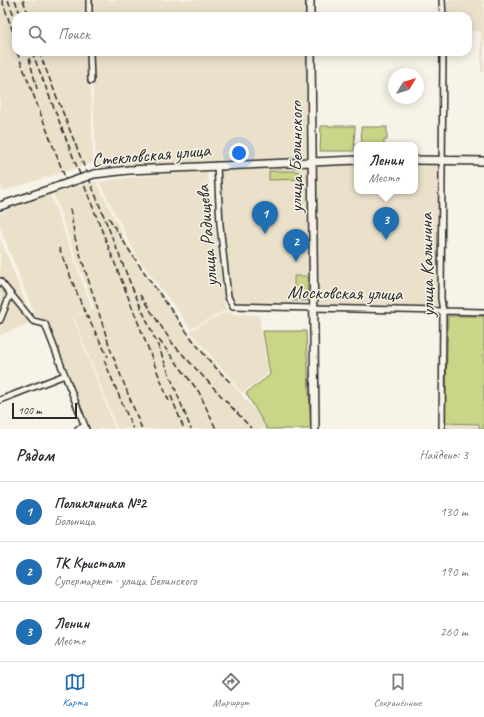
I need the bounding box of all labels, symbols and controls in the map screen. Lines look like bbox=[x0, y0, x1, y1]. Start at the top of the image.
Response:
search box bbox=[12, 12, 472, 56]
icon: search bbox=[26, 23, 48, 45]
text: Поиск bbox=[58, 25, 90, 44]
north arrow bbox=[388, 68, 424, 104]
street label: улица Белинского bbox=[284, 100, 308, 214]
street label: Стекловская улица bbox=[91, 138, 213, 172]
popup bbox=[354, 142, 418, 194]
your location bbox=[229, 143, 249, 163]
text: Ленин bbox=[368, 151, 404, 170]
text: Место bbox=[368, 170, 399, 186]
street label: улица Радищева bbox=[190, 183, 223, 289]
pin: 1 bbox=[252, 201, 278, 234]
pin: 3 bbox=[373, 207, 399, 240]
street label: улица Калинина bbox=[414, 211, 440, 318]
pin: 2 bbox=[283, 229, 309, 262]
street label: Московская улица bbox=[287, 280, 404, 306]
scale bar bbox=[12, 401, 77, 420]
text: 100 m bbox=[18, 403, 42, 417]
text: Рядом bbox=[16, 445, 54, 466]
text: Найдено: 3 bbox=[420, 447, 468, 463]
text: Поликлиника №2 bbox=[54, 494, 146, 513]
text: 1 bbox=[26, 504, 32, 520]
text: 130 m bbox=[440, 504, 468, 520]
text: Больница bbox=[54, 513, 95, 529]
text: ТК Кристалл bbox=[54, 554, 125, 573]
text: 2 bbox=[26, 564, 32, 580]
text: 190 m bbox=[440, 564, 468, 580]
text: Супермаркет · улица Белинского bbox=[54, 573, 197, 589]
text: Ленин bbox=[54, 614, 89, 633]
text: 3 bbox=[26, 624, 32, 640]
text: 260 m bbox=[440, 624, 468, 640]
text: Место bbox=[54, 633, 85, 649]
tab: Карта bbox=[62, 671, 88, 709]
tab: Маршрут bbox=[213, 671, 249, 709]
tab: Сохранённые bbox=[374, 671, 422, 709]

